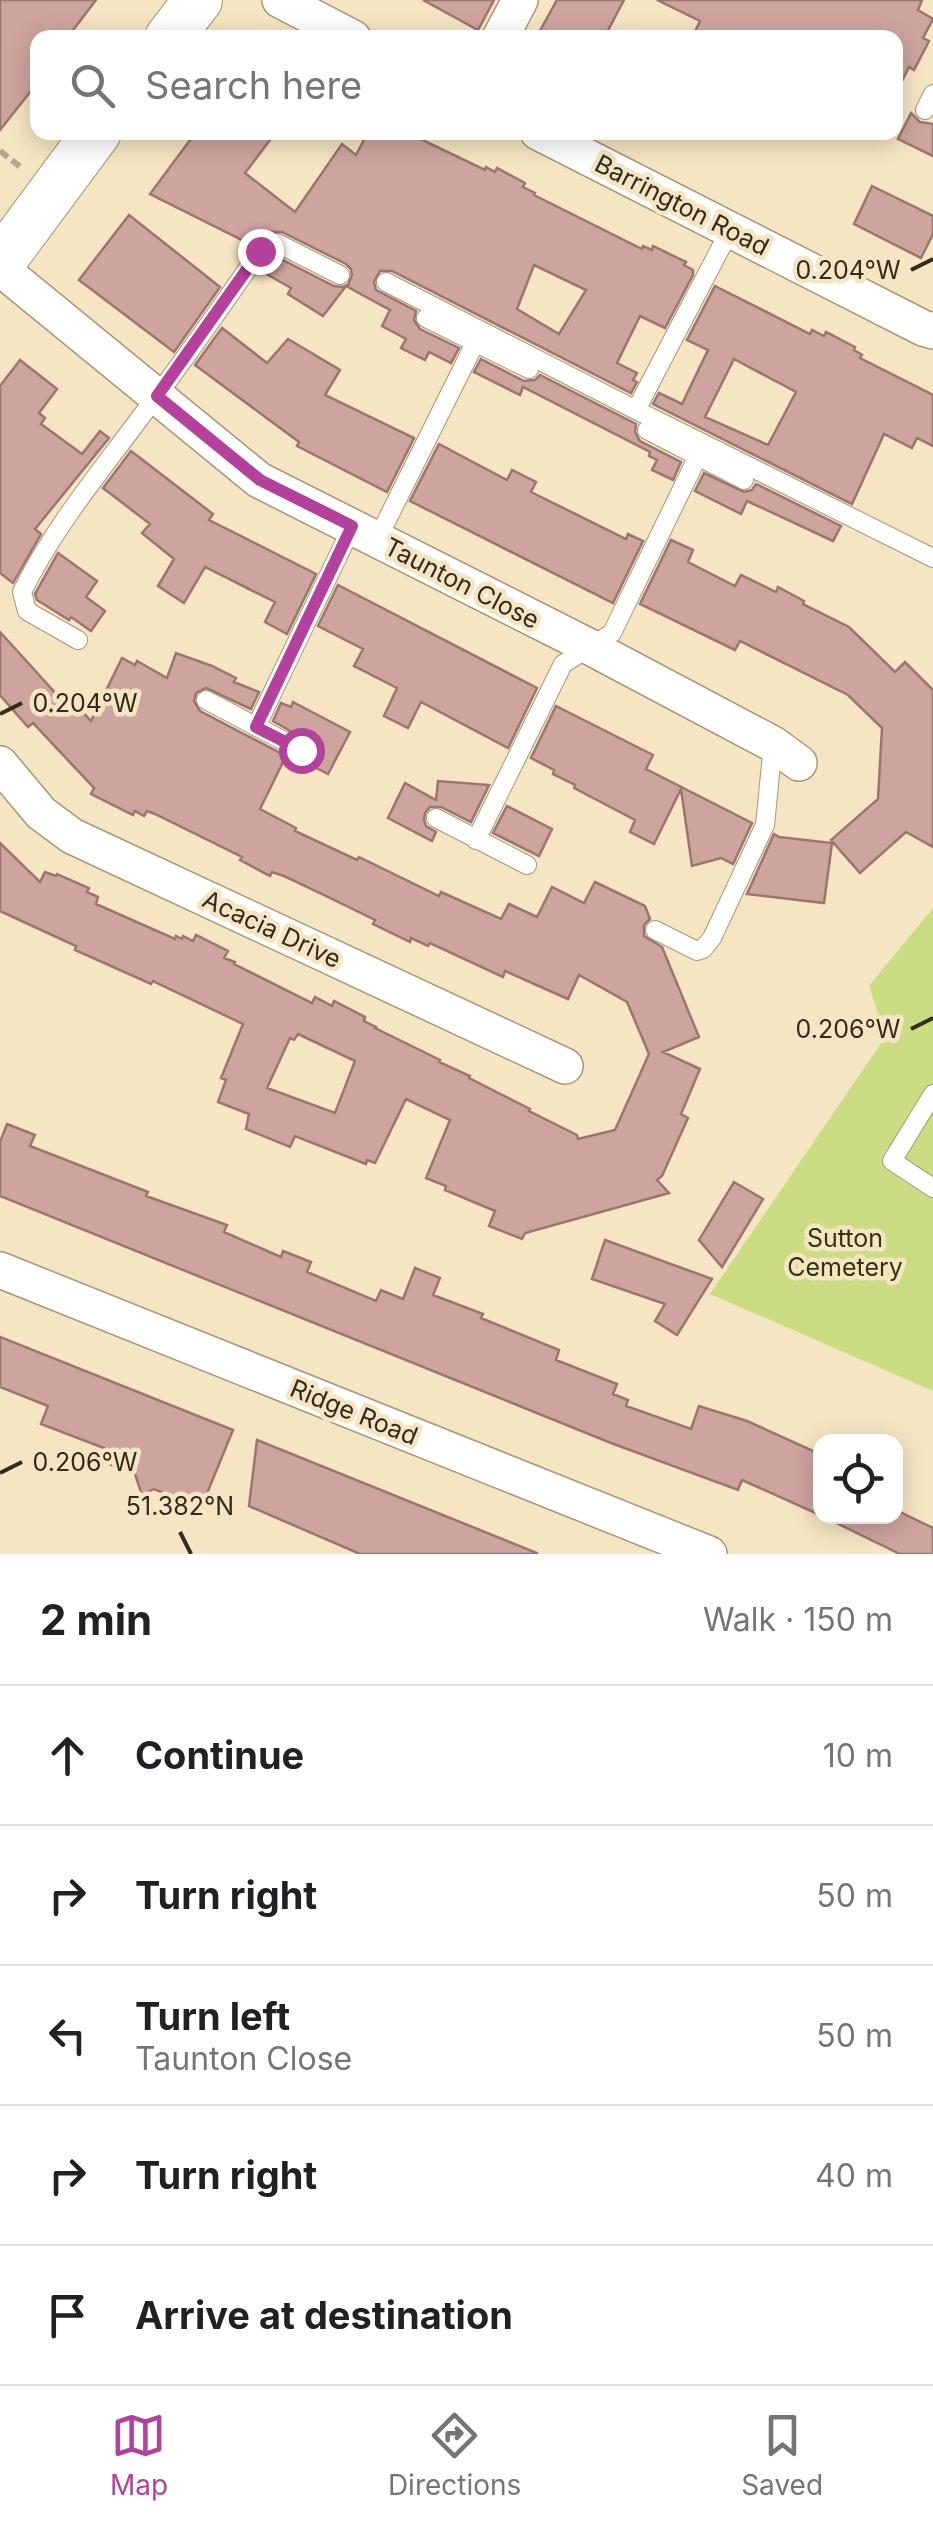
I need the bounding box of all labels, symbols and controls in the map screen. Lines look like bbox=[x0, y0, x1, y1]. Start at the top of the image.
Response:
search box bbox=[30, 30, 903, 140]
icon: search bbox=[65, 58, 120, 113]
text: Search here bbox=[145, 62, 362, 108]
street label: Barrington Road bbox=[590, 148, 774, 262]
route end bbox=[238, 229, 284, 275]
text: 0.204°W bbox=[795, 255, 901, 285]
street label: Taunton Close bbox=[380, 531, 544, 635]
text: 0.204°W bbox=[32, 688, 138, 718]
route start bbox=[279, 728, 325, 774]
street label: Acacia Drive bbox=[198, 884, 346, 974]
text: 0.206°W bbox=[796, 1014, 900, 1044]
park label: Sutton Cemetery bbox=[787, 1223, 903, 1282]
street label: Ridge Road bbox=[286, 1373, 422, 1451]
map controls bbox=[813, 1434, 903, 1524]
button: locate bbox=[813, 1434, 903, 1524]
text: 0.206°W bbox=[33, 1447, 137, 1477]
text: 51.382°N bbox=[126, 1491, 234, 1521]
text: 2 min bbox=[40, 1594, 152, 1645]
text: Walk · 150 m bbox=[703, 1600, 893, 1639]
icon: ahead bbox=[40, 1728, 95, 1783]
text: Continue bbox=[135, 1732, 304, 1778]
text: 10 m bbox=[823, 1736, 893, 1775]
icon: right bbox=[40, 1868, 95, 1923]
text: Turn right bbox=[135, 1872, 317, 1918]
text: 50 m bbox=[816, 1876, 893, 1915]
text: Turn left bbox=[135, 1993, 290, 2039]
icon: left bbox=[40, 2008, 95, 2063]
text: 50 m bbox=[816, 2016, 893, 2055]
text: Taunton Close bbox=[135, 2039, 352, 2078]
icon: right bbox=[40, 2148, 95, 2203]
text: Turn right bbox=[135, 2152, 317, 2198]
text: 40 m bbox=[815, 2156, 893, 2195]
icon: arrive bbox=[40, 2288, 95, 2343]
text: Arrive at destination bbox=[135, 2292, 513, 2338]
tab: Map bbox=[110, 2408, 168, 2502]
tab: Directions bbox=[388, 2408, 521, 2502]
tab: Saved bbox=[741, 2408, 823, 2502]

